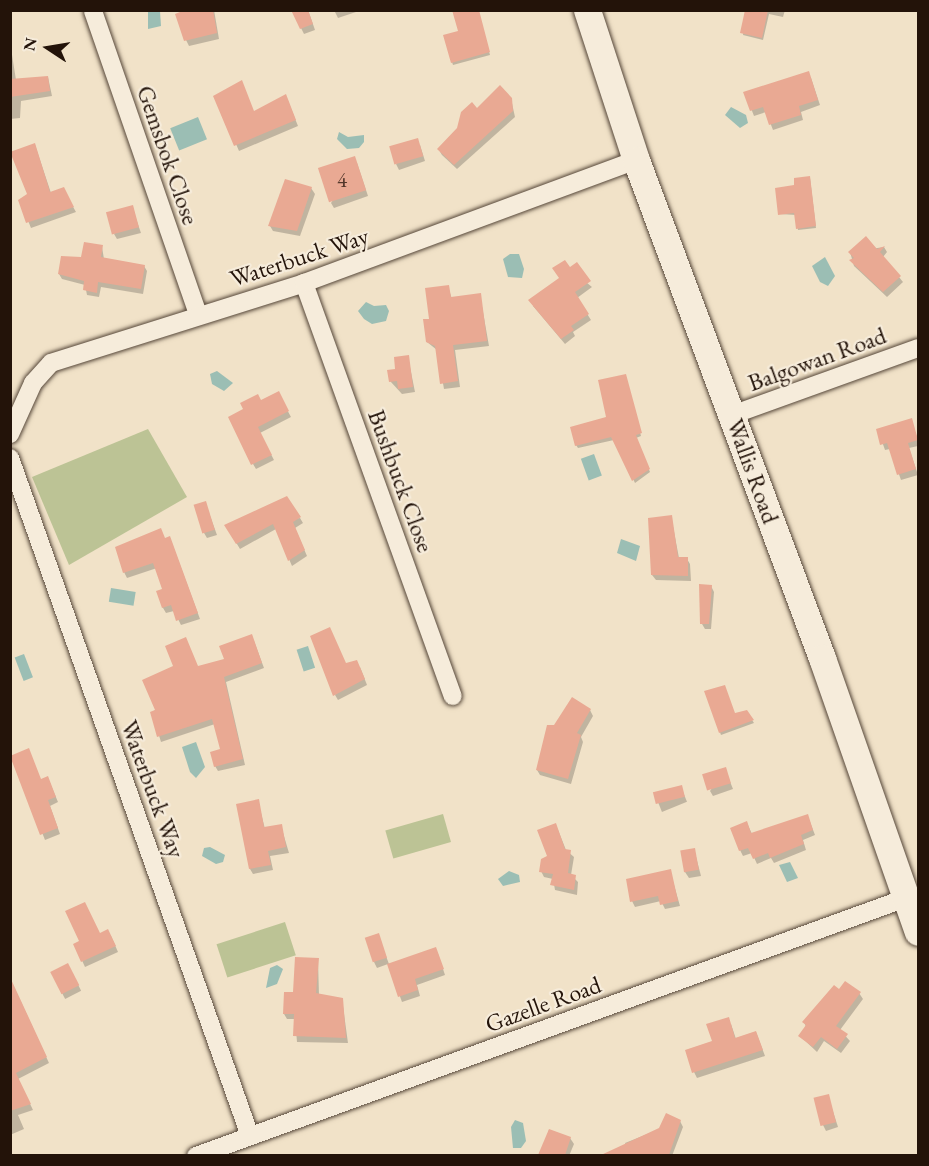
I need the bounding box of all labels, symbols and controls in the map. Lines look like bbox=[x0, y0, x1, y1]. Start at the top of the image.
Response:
north arrow bbox=[18, 18, 78, 78]
text: N bbox=[18, 36, 42, 53]
street label: Gemsbok Close bbox=[131, 82, 205, 228]
house number: 4 bbox=[337, 167, 347, 193]
street label: Waterbuck Way bbox=[226, 221, 372, 293]
street label: Balgowan Road bbox=[744, 321, 890, 397]
street label: Bushbuck Close bbox=[362, 406, 440, 556]
street label: Wallis Road bbox=[721, 415, 785, 527]
street label: Waterbuck Way bbox=[115, 716, 191, 862]
street label: Gazelle Road bbox=[481, 970, 605, 1038]

